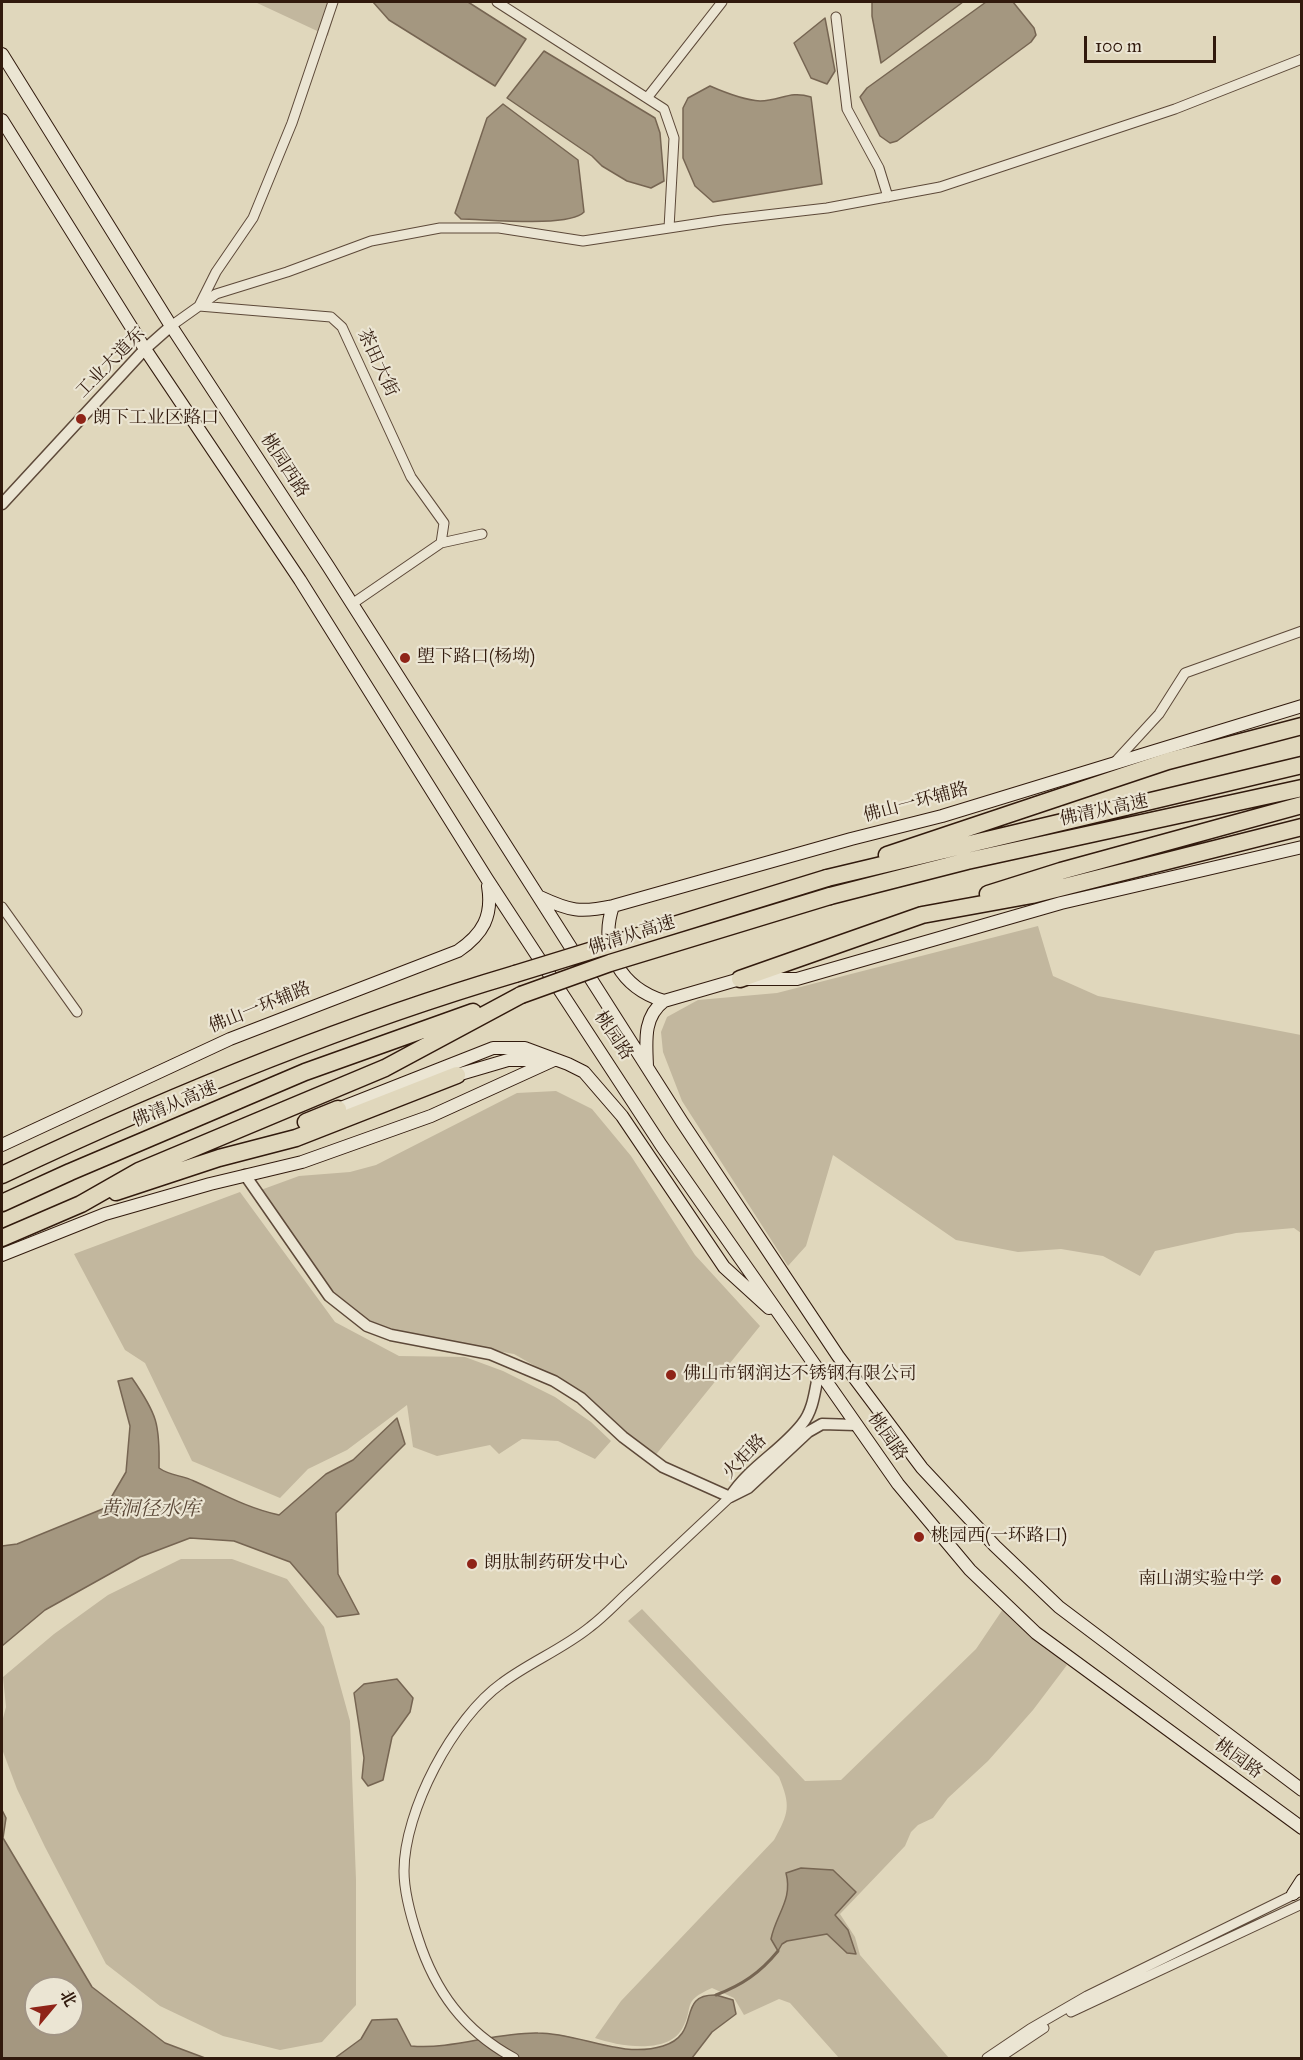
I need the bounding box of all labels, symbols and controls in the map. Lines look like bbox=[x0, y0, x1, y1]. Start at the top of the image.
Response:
scale bar bbox=[1087, 24, 1219, 62]
text: 100 m bbox=[1095, 35, 1142, 57]
street label: 工业大道东 bbox=[72, 323, 150, 403]
street label: 茶田大街 bbox=[352, 326, 402, 400]
place label: 朗下工业区路口 bbox=[93, 408, 219, 430]
marker: 朗下工业区路口 bbox=[74, 412, 88, 426]
street label: 桃园西路 bbox=[255, 430, 313, 502]
place label: 塱下路口(杨坳) bbox=[417, 647, 535, 669]
marker: 塱下路口(杨坳) bbox=[398, 651, 412, 665]
street label: 佛山一环辅路 bbox=[861, 779, 971, 827]
street label: 佛清从高速 bbox=[1058, 791, 1150, 831]
street label: 佛清从高速 bbox=[586, 912, 678, 960]
street label: 佛山一环辅路 bbox=[206, 978, 314, 1038]
street label: 桃园路 bbox=[589, 1008, 637, 1064]
street label: 佛清从高速 bbox=[129, 1077, 221, 1133]
place label: 佛山市钢润达不锈钢有限公司 bbox=[683, 1364, 917, 1386]
marker: 佛山市钢润达不锈钢有限公司 bbox=[664, 1368, 678, 1382]
street label: 桃园路 bbox=[863, 1409, 911, 1465]
street label: 火炬路 bbox=[718, 1430, 772, 1484]
water label: 黄洞径水库 bbox=[100, 1498, 200, 1522]
place label: 桃园西(一环路口) bbox=[931, 1526, 1067, 1548]
marker: 桃园西(一环路口) bbox=[912, 1530, 926, 1544]
place label: 朗肽制药研发中心 bbox=[484, 1553, 628, 1575]
marker: 朗肽制药研发中心 bbox=[465, 1557, 479, 1571]
place label: 南山湖实验中学 bbox=[1138, 1569, 1264, 1591]
marker: 南山湖实验中学 bbox=[1269, 1573, 1283, 1587]
street label: 桃园路 bbox=[1210, 1734, 1266, 1784]
north arrow bbox=[24, 1976, 84, 2036]
text: 北 bbox=[56, 1986, 81, 2010]

